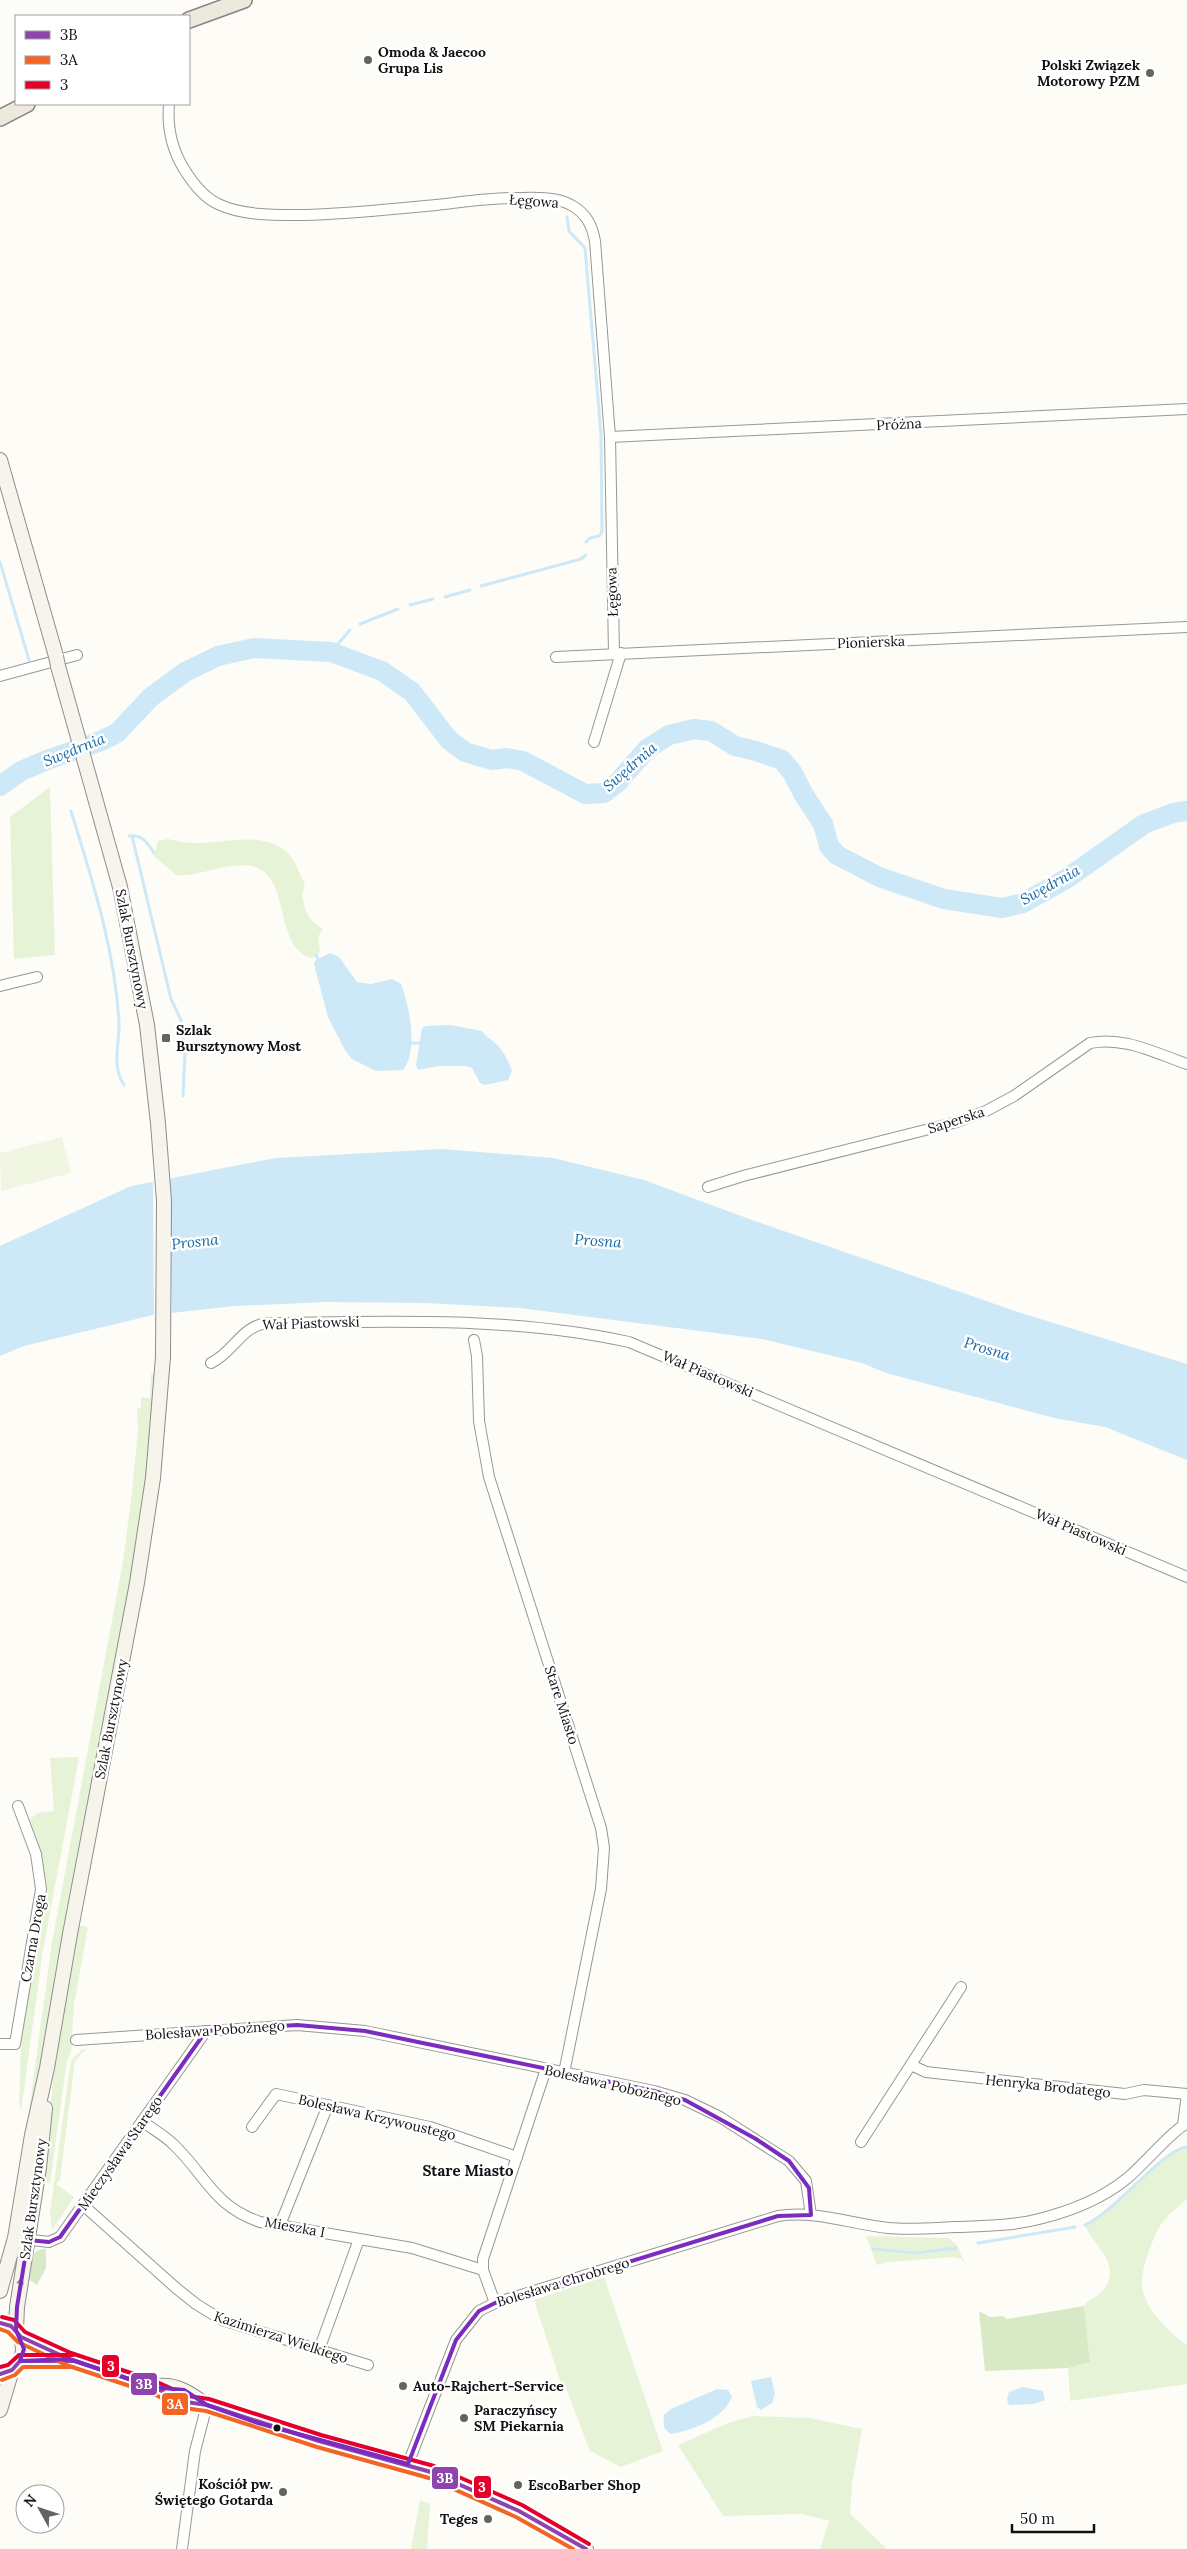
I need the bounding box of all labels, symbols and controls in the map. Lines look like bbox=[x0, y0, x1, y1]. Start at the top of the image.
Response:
legend bbox=[15, 15, 190, 105]
text: 3B bbox=[60, 25, 78, 44]
place label: Omoda & Jaecoo Grupa Lis bbox=[378, 43, 486, 77]
text: 3A bbox=[60, 50, 78, 69]
marker: Omoda & Jaecoo Grupa Lis bbox=[362, 54, 374, 66]
place label: Polski Związek Motorowy PZM bbox=[1037, 56, 1141, 90]
marker: Polski Związek Motorowy PZM bbox=[1144, 67, 1156, 79]
text: 3 bbox=[60, 75, 68, 94]
street label: Łęgowa bbox=[509, 190, 559, 212]
street label: Próżna bbox=[876, 414, 922, 434]
street label: Łęgowa bbox=[602, 567, 622, 617]
street label: Pionierska bbox=[837, 632, 905, 652]
water label: Swędrnia bbox=[40, 728, 108, 771]
water label: Swędrnia bbox=[599, 738, 661, 795]
water label: Swędrnia bbox=[1017, 860, 1084, 909]
street label: Szlak Bursztynowy bbox=[112, 887, 153, 1011]
place label: Szlak Bursztynowy Most bbox=[176, 1021, 301, 1055]
marker: Szlak Bursztynowy Most bbox=[160, 1032, 172, 1044]
street label: Saperska bbox=[925, 1102, 987, 1138]
water label: Prosna bbox=[574, 1229, 623, 1252]
water label: Prosna bbox=[170, 1230, 220, 1253]
street label: Wał Piastowski bbox=[262, 1312, 360, 1334]
water label: Prosna bbox=[962, 1333, 1013, 1365]
street label: Wał Piastowski bbox=[660, 1347, 756, 1401]
street label: Wał Piastowski bbox=[1033, 1505, 1129, 1559]
street label: Szlak Bursztynowy bbox=[91, 1657, 132, 1781]
street label: Stare Miasto bbox=[541, 1663, 583, 1747]
street label: Czarna Droga bbox=[16, 1893, 50, 1983]
street label: Bolesława Pobożnego bbox=[145, 2016, 285, 2044]
street label: Bolesława Pobożnego bbox=[543, 2060, 683, 2110]
street label: Henryka Brodatego bbox=[984, 2070, 1112, 2102]
street label: Bolesława Krzywoustego bbox=[296, 2090, 458, 2144]
street label: Mieczysława Starego bbox=[74, 2092, 166, 2214]
street label: Szlak Bursztynowy bbox=[16, 2137, 50, 2261]
district label: Stare Miasto bbox=[422, 2161, 514, 2180]
street label: Mieszka I bbox=[263, 2213, 327, 2241]
street label: Bolesława Chrobrego bbox=[494, 2253, 632, 2311]
one-way arrow bbox=[16, 2276, 24, 2292]
street label: Kazimierza Wielkiego bbox=[212, 2307, 350, 2367]
line badge: 3 bbox=[101, 2354, 120, 2378]
text: 3 bbox=[107, 2357, 115, 2375]
line badge: 3B bbox=[130, 2372, 158, 2396]
text: 3B bbox=[135, 2375, 153, 2393]
place label: Auto-Rajchert-Service bbox=[413, 2377, 564, 2395]
marker: Auto-Rajchert-Service bbox=[397, 2380, 409, 2392]
line badge: 3A bbox=[161, 2392, 189, 2416]
text: 3A bbox=[166, 2395, 184, 2413]
place label: Paraczyńscy SM Piekarnia bbox=[474, 2401, 565, 2435]
marker: Paraczyńscy SM Piekarnia bbox=[458, 2412, 470, 2424]
unlabelled marker bbox=[272, 2423, 282, 2433]
line badge: 3B bbox=[431, 2466, 459, 2490]
text: 3B bbox=[436, 2469, 454, 2487]
place label: Kościół pw. Świętego Gotarda bbox=[155, 2475, 274, 2509]
line badge: 3 bbox=[473, 2475, 492, 2499]
place label: EscoBarber Shop bbox=[528, 2476, 641, 2494]
text: 3 bbox=[478, 2478, 486, 2496]
marker: EscoBarber Shop bbox=[512, 2479, 524, 2491]
north arrow bbox=[15, 2484, 65, 2534]
marker: Kościół pw. Świętego Gotarda bbox=[277, 2486, 289, 2498]
text: N bbox=[20, 2491, 41, 2511]
scale bar bbox=[1012, 2502, 1094, 2534]
text: 50 m bbox=[1020, 2509, 1055, 2528]
place label: Teges bbox=[440, 2510, 478, 2528]
marker: Teges bbox=[482, 2513, 494, 2525]

